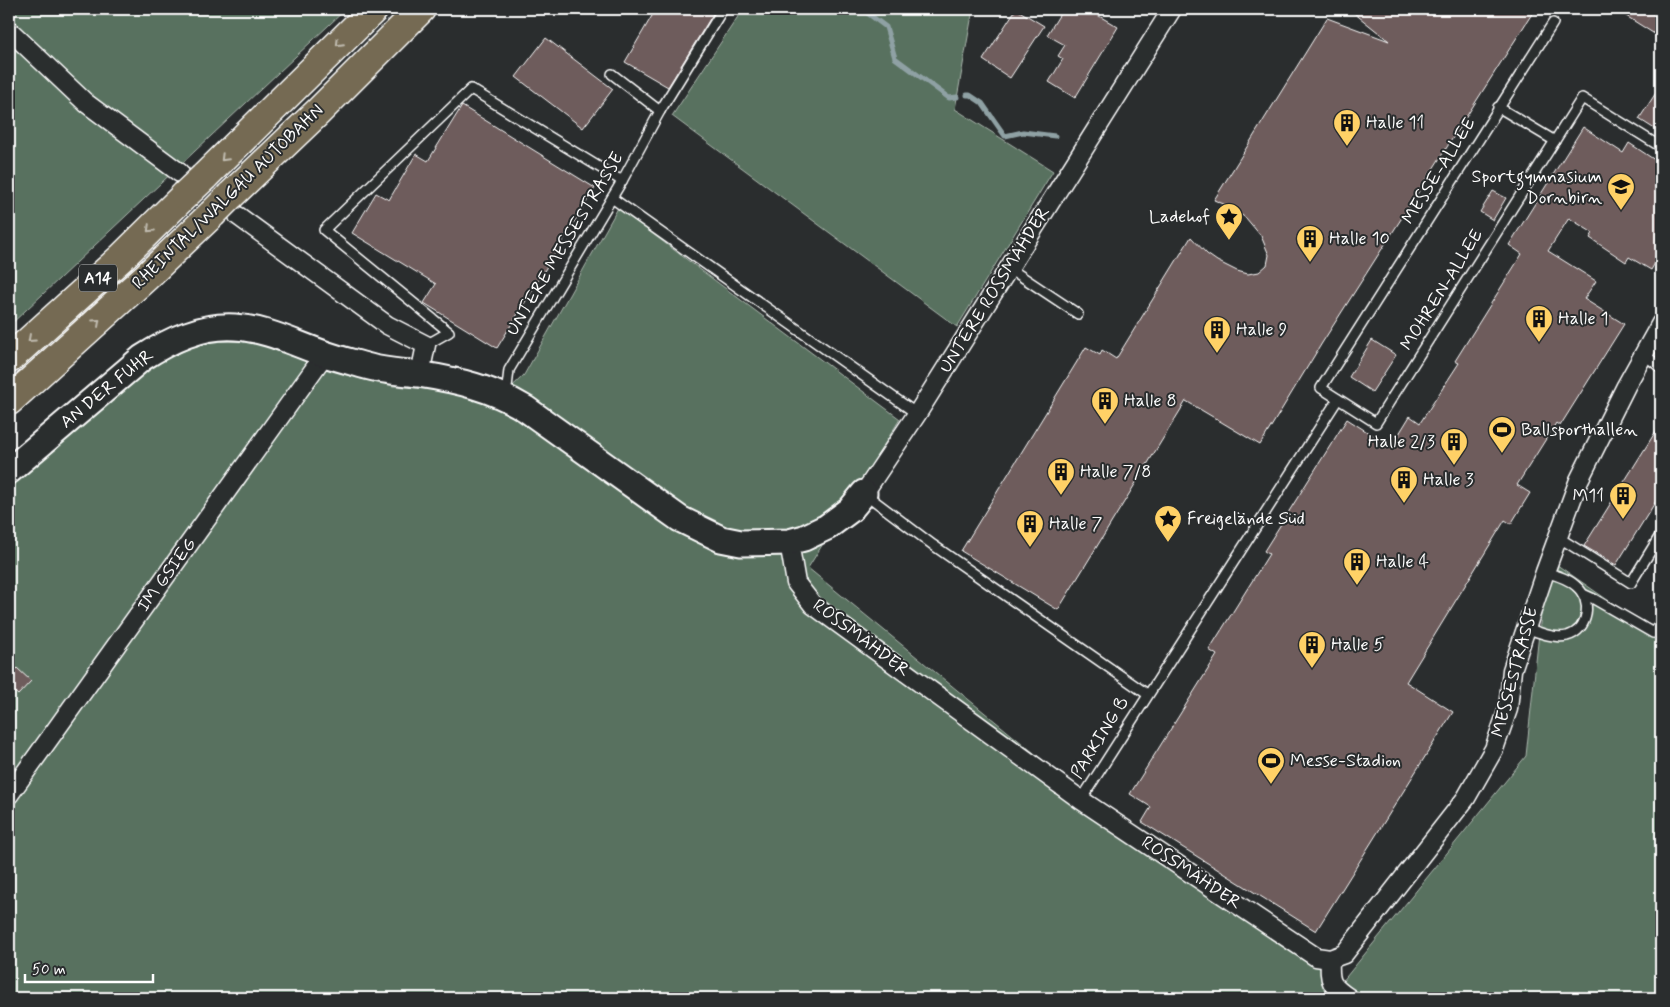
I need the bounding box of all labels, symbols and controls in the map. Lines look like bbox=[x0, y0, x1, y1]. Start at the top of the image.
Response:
one-way arrow bbox=[336, 37, 345, 46]
street label: RHEINTAL/WALGAU AUTOBAHN bbox=[127, 99, 329, 295]
building icon: Halle 11 bbox=[1332, 108, 1362, 147]
place label: Halle 11 bbox=[1366, 111, 1424, 135]
street label: MESSE-ALLEE bbox=[1397, 113, 1481, 229]
street label: UNTERE MESSESTRASSE bbox=[501, 148, 629, 340]
one-way arrow bbox=[221, 152, 230, 161]
place label: Sportgymnasium Dornbirn bbox=[1472, 165, 1602, 210]
school or university icon: Sportgymnasium Dornbirn bbox=[1606, 172, 1636, 211]
street label: UNTERE ROSSMÄHDER bbox=[934, 202, 1056, 378]
place icon: Ladehof bbox=[1214, 202, 1244, 241]
place label: Ladehof bbox=[1149, 205, 1210, 229]
one-way arrow bbox=[147, 223, 156, 232]
building icon: Halle 10 bbox=[1295, 224, 1325, 263]
street label: MOHREN-ALLEE bbox=[1395, 225, 1489, 355]
place label: Halle 10 bbox=[1329, 227, 1390, 251]
road number: A14 bbox=[79, 264, 117, 292]
building icon: Halle 1 bbox=[1524, 304, 1554, 343]
place label: Halle 1 bbox=[1558, 307, 1609, 331]
building icon: Halle 9 bbox=[1202, 315, 1232, 354]
one-way arrow bbox=[91, 318, 100, 327]
place label: Halle 9 bbox=[1236, 318, 1288, 342]
one-way arrow bbox=[27, 333, 36, 342]
street label: AN DER FUHR bbox=[55, 343, 159, 434]
building icon: Halle 8 bbox=[1090, 386, 1120, 425]
place label: Halle 8 bbox=[1124, 389, 1177, 413]
sports icon: Ballsporthallen bbox=[1487, 415, 1517, 454]
place label: Ballsporthallen bbox=[1521, 418, 1638, 442]
building icon: Halle 2/3 bbox=[1439, 427, 1469, 466]
place label: Halle 2/3 bbox=[1368, 430, 1435, 454]
building icon: Halle 7/8 bbox=[1046, 457, 1076, 496]
place label: Halle 7/8 bbox=[1080, 460, 1151, 484]
building icon: Halle 3 bbox=[1389, 465, 1419, 504]
place label: Halle 3 bbox=[1423, 468, 1474, 492]
building icon: M11 bbox=[1608, 481, 1638, 520]
place label: M11 bbox=[1572, 484, 1604, 508]
place icon: Freigelände Süd bbox=[1153, 504, 1183, 543]
place label: Freigelände Süd bbox=[1187, 507, 1305, 531]
building icon: Halle 7 bbox=[1015, 509, 1045, 548]
place label: Halle 7 bbox=[1049, 512, 1103, 536]
street label: IM GSIEG bbox=[132, 533, 202, 617]
building icon: Halle 4 bbox=[1342, 547, 1372, 586]
place label: Halle 4 bbox=[1376, 550, 1429, 574]
street label: ROSSMÄHDER bbox=[808, 594, 915, 683]
street label: MESSESTRASSE bbox=[1486, 604, 1544, 740]
building icon: Halle 5 bbox=[1297, 630, 1327, 669]
place label: Halle 5 bbox=[1331, 633, 1385, 657]
street label: PARKING B bbox=[1065, 692, 1135, 784]
sports icon: Messe-Stadion bbox=[1256, 746, 1286, 785]
place label: Messe-Stadion bbox=[1290, 749, 1401, 773]
street label: ROSSMÄHDER bbox=[1136, 831, 1246, 916]
scale bar bbox=[25, 952, 152, 984]
text: 50 m bbox=[32, 960, 66, 980]

